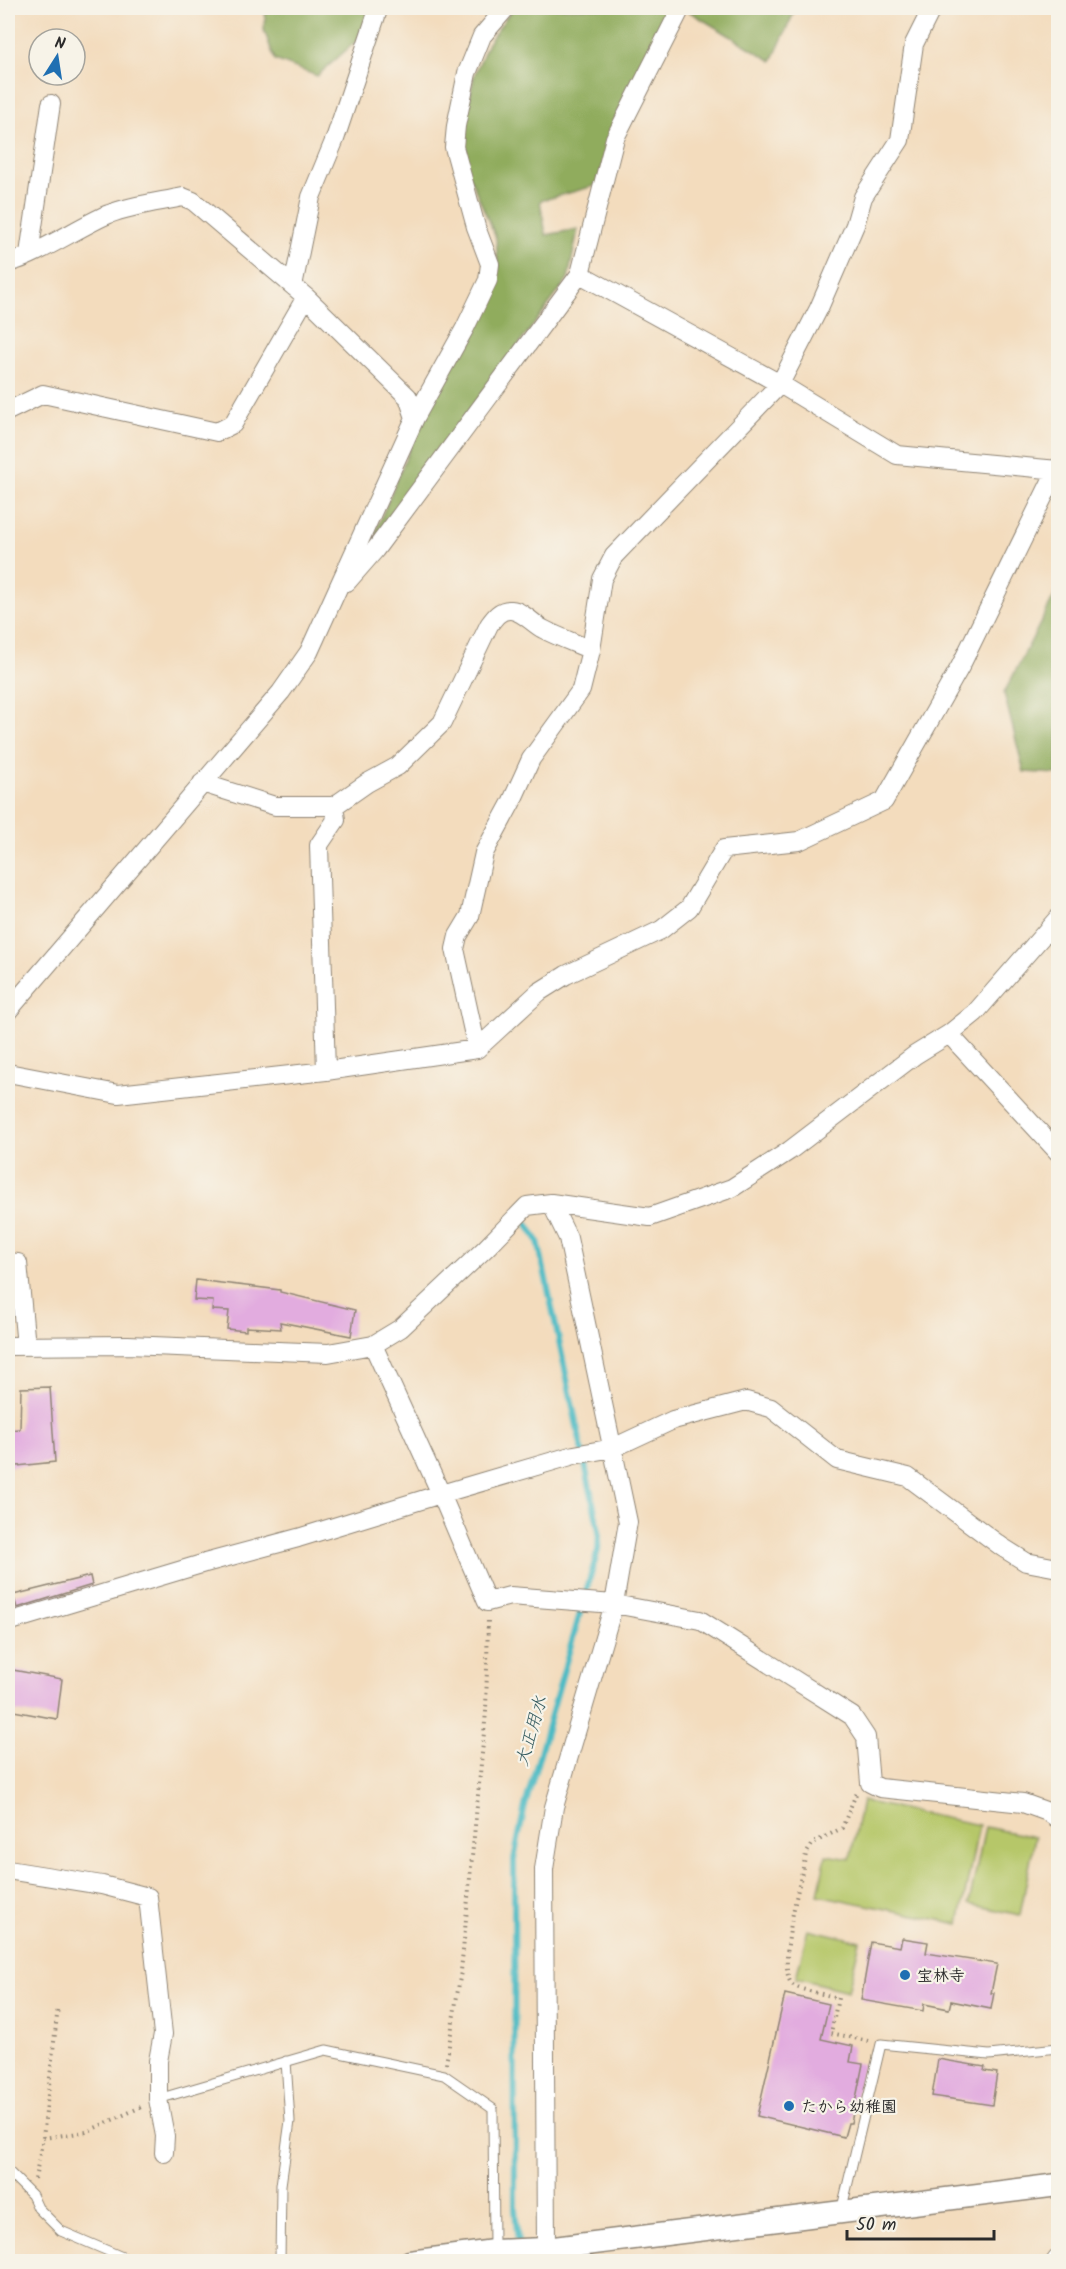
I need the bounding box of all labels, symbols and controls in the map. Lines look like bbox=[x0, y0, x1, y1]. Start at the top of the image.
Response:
north arrow bbox=[27, 27, 87, 87]
text: N bbox=[52, 31, 67, 57]
water label: 大正用水 bbox=[509, 1693, 556, 1770]
place label: 宝林寺 bbox=[917, 1964, 965, 1989]
marker: 宝林寺 bbox=[898, 1968, 912, 1982]
place label: たから幼稚園 bbox=[801, 2095, 897, 2120]
marker: たから幼稚園 bbox=[782, 2099, 796, 2113]
scale bar bbox=[847, 2203, 994, 2241]
text: 50 m bbox=[856, 2211, 896, 2240]

